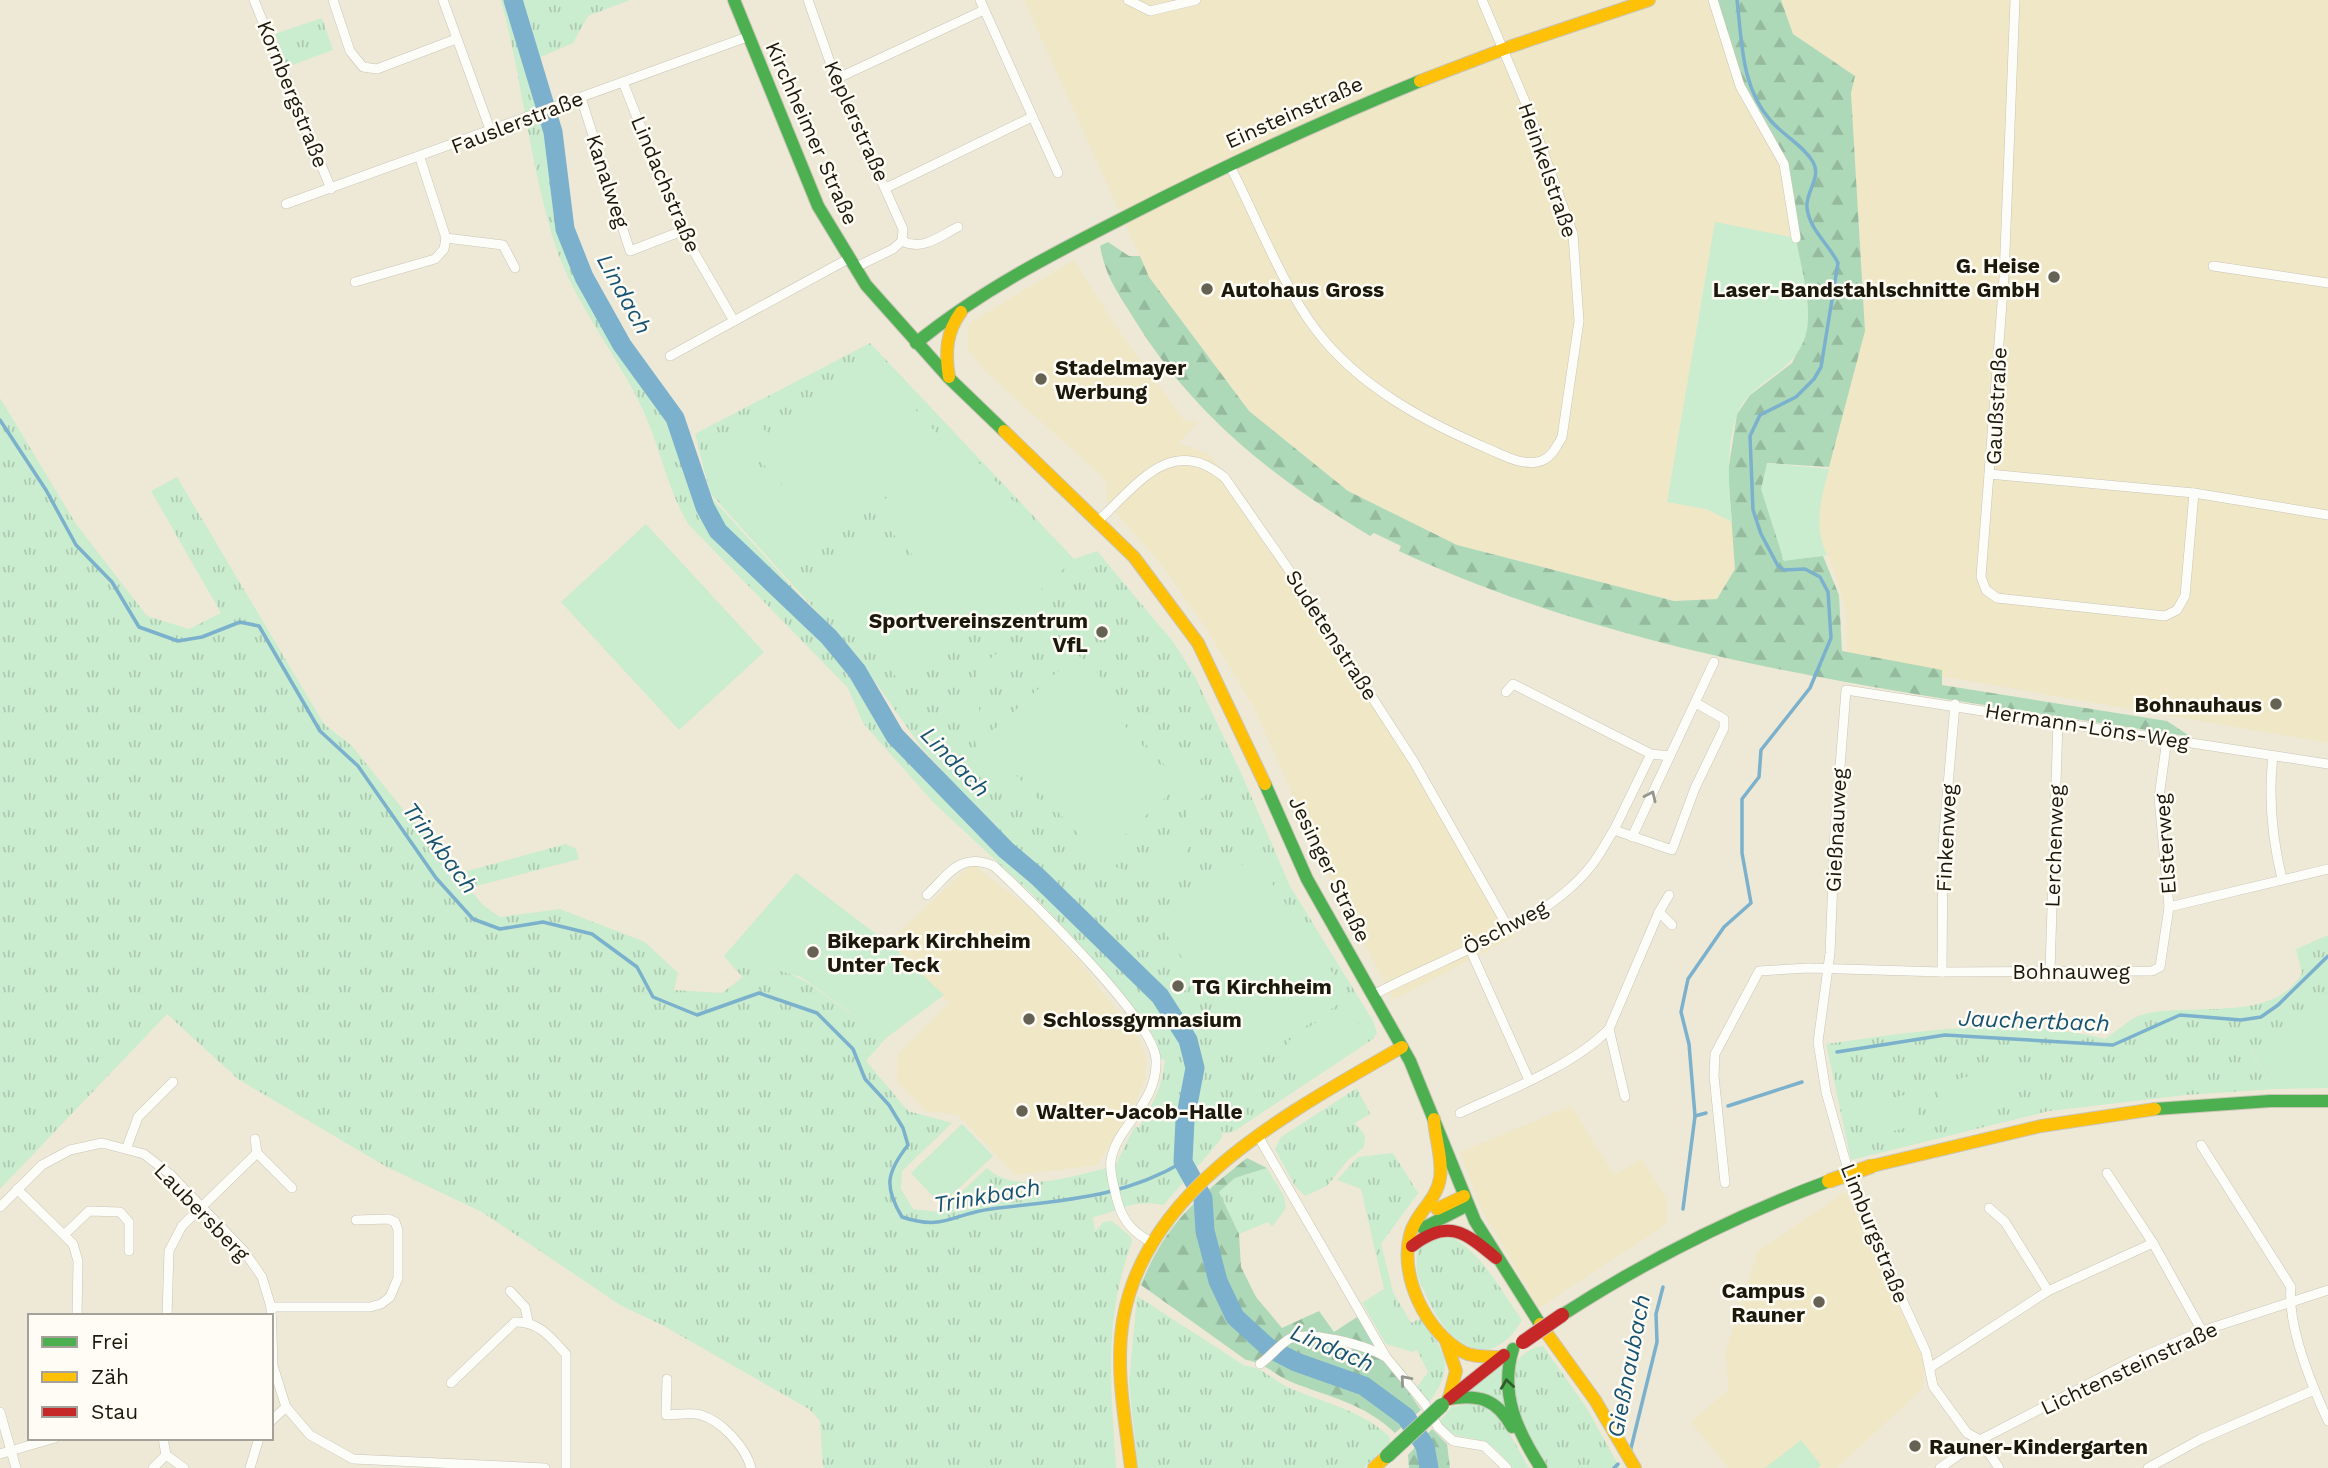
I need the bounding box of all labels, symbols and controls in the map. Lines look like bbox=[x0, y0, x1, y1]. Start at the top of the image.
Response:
street label: Kornbergstraße bbox=[252, 17, 334, 171]
street label: Kirchheimer Straße bbox=[760, 38, 864, 228]
street label: Keplerstraße bbox=[819, 57, 895, 185]
street label: Einsteinstraße bbox=[1221, 71, 1367, 153]
street label: Fauslerstraße bbox=[447, 85, 587, 159]
street label: Heinkelstraße bbox=[1513, 99, 1583, 241]
street label: Lindachstraße bbox=[626, 112, 706, 256]
street label: Kanalweg bbox=[581, 131, 635, 232]
water label: Lindach bbox=[591, 249, 657, 339]
place label: G. Heise Laser-Bandstahlschnitte GmbH bbox=[1713, 253, 2040, 302]
marker: G. Heise Laser-Bandstahlschnitte GmbH bbox=[2046, 269, 2062, 285]
place label: Autohaus Gross bbox=[1221, 277, 1384, 302]
marker: Autohaus Gross bbox=[1199, 281, 1215, 297]
street label: Gaußstraße bbox=[1980, 346, 2012, 466]
place label: Stadelmayer Werbung bbox=[1055, 355, 1186, 404]
marker: Stadelmayer Werbung bbox=[1033, 371, 1049, 387]
street label: Sudetenstraße bbox=[1281, 565, 1383, 705]
place label: Sportvereinszentrum VfL bbox=[869, 608, 1088, 657]
marker: Sportvereinszentrum VfL bbox=[1094, 624, 1110, 640]
place label: Bohnauhaus bbox=[2134, 692, 2262, 717]
marker: Bohnauhaus bbox=[2268, 696, 2284, 712]
street label: Hermann-Löns-Weg bbox=[1983, 698, 2192, 755]
water label: Lindach bbox=[915, 721, 995, 803]
street label: Gießnauweg bbox=[1820, 766, 1852, 893]
street label: Finkenweg bbox=[1931, 782, 1961, 893]
street label: Lerchenweg bbox=[2039, 783, 2069, 908]
one-way arrow bbox=[1643, 791, 1657, 803]
street label: Jesinger Straße bbox=[1284, 792, 1376, 946]
street label: Elsterweg bbox=[2149, 792, 2181, 895]
water label: Trinkbach bbox=[397, 797, 483, 899]
street label: Öschweg bbox=[1459, 894, 1552, 960]
place label: Bikepark Kirchheim Unter Teck bbox=[827, 928, 1031, 977]
marker: Bikepark Kirchheim Unter Teck bbox=[805, 944, 821, 960]
street label: Bohnauweg bbox=[2012, 959, 2131, 984]
place label: TG Kirchheim bbox=[1192, 974, 1332, 999]
marker: TG Kirchheim bbox=[1170, 978, 1186, 994]
water label: Jauchertbach bbox=[1958, 1005, 2110, 1037]
place label: Schlossgymnasium bbox=[1043, 1007, 1242, 1032]
marker: Schlossgymnasium bbox=[1021, 1011, 1037, 1027]
place label: Walter-Jacob-Halle bbox=[1036, 1099, 1243, 1124]
marker: Walter-Jacob-Halle bbox=[1014, 1103, 1030, 1119]
street label: Laubersberg bbox=[149, 1158, 255, 1267]
street label: Limburgstraße bbox=[1836, 1159, 1914, 1307]
water label: Trinkbach bbox=[932, 1173, 1042, 1219]
place label: Campus Rauner bbox=[1721, 1278, 1805, 1327]
water label: Gießnaubach bbox=[1602, 1292, 1656, 1440]
marker: Campus Rauner bbox=[1811, 1294, 1827, 1310]
legend bbox=[28, 1314, 273, 1440]
street label: Lichtensteinstraße bbox=[2037, 1316, 2221, 1420]
water label: Lindach bbox=[1286, 1318, 1378, 1378]
text: Frei bbox=[91, 1329, 129, 1354]
text: Zäh bbox=[91, 1364, 129, 1389]
one-way arrow bbox=[1401, 1375, 1413, 1388]
one-way arrow bbox=[1500, 1378, 1515, 1390]
text: Stau bbox=[91, 1399, 138, 1424]
place label: Rauner-Kindergarten bbox=[1929, 1434, 2148, 1459]
marker: Rauner-Kindergarten bbox=[1907, 1438, 1923, 1454]

